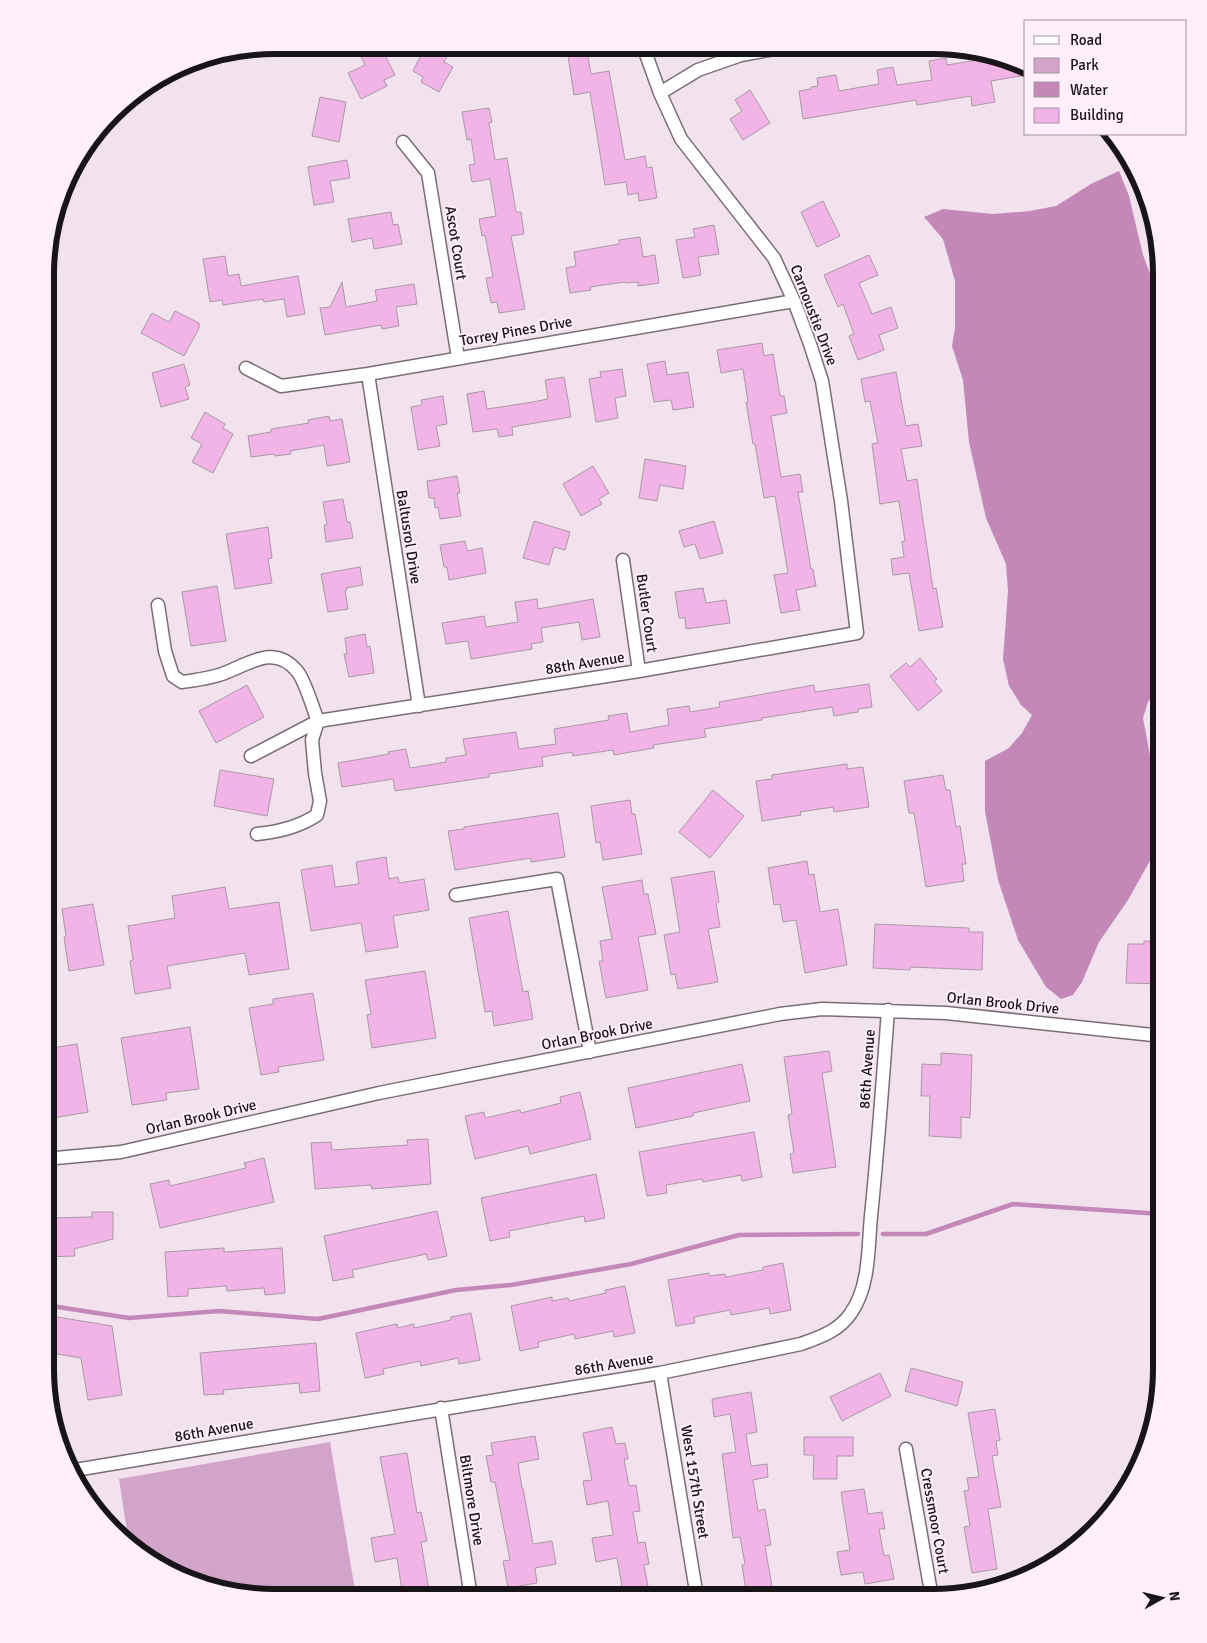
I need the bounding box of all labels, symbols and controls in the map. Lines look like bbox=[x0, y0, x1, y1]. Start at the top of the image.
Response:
legend bbox=[1024, 20, 1187, 135]
text: Road bbox=[1070, 31, 1102, 49]
text: Park bbox=[1070, 56, 1099, 74]
text: Water bbox=[1070, 81, 1108, 99]
text: Building bbox=[1070, 106, 1124, 124]
street label: Ascot Court bbox=[441, 205, 471, 281]
street label: Carnoustie Drive bbox=[786, 262, 842, 368]
street label: Torrey Pines Drive bbox=[458, 312, 574, 350]
street label: Baltusrol Drive bbox=[393, 489, 425, 585]
street label: Butler Court bbox=[633, 573, 661, 653]
street label: 88th Avenue bbox=[544, 648, 626, 678]
street label: Orlan Brook Drive bbox=[946, 988, 1060, 1018]
street label: Orlan Brook Drive bbox=[540, 1014, 654, 1054]
street label: 86th Avenue bbox=[855, 1029, 879, 1109]
street label: Orlan Brook Drive bbox=[144, 1096, 258, 1138]
street label: 86th Avenue bbox=[573, 1349, 655, 1379]
street label: 86th Avenue bbox=[173, 1414, 255, 1446]
street label: West 157th Street bbox=[677, 1424, 713, 1540]
street label: Biltmore Drive bbox=[456, 1453, 488, 1547]
street label: Cressmoor Court bbox=[917, 1467, 953, 1575]
north arrow bbox=[1137, 1573, 1187, 1623]
text: N bbox=[1165, 1590, 1183, 1602]

